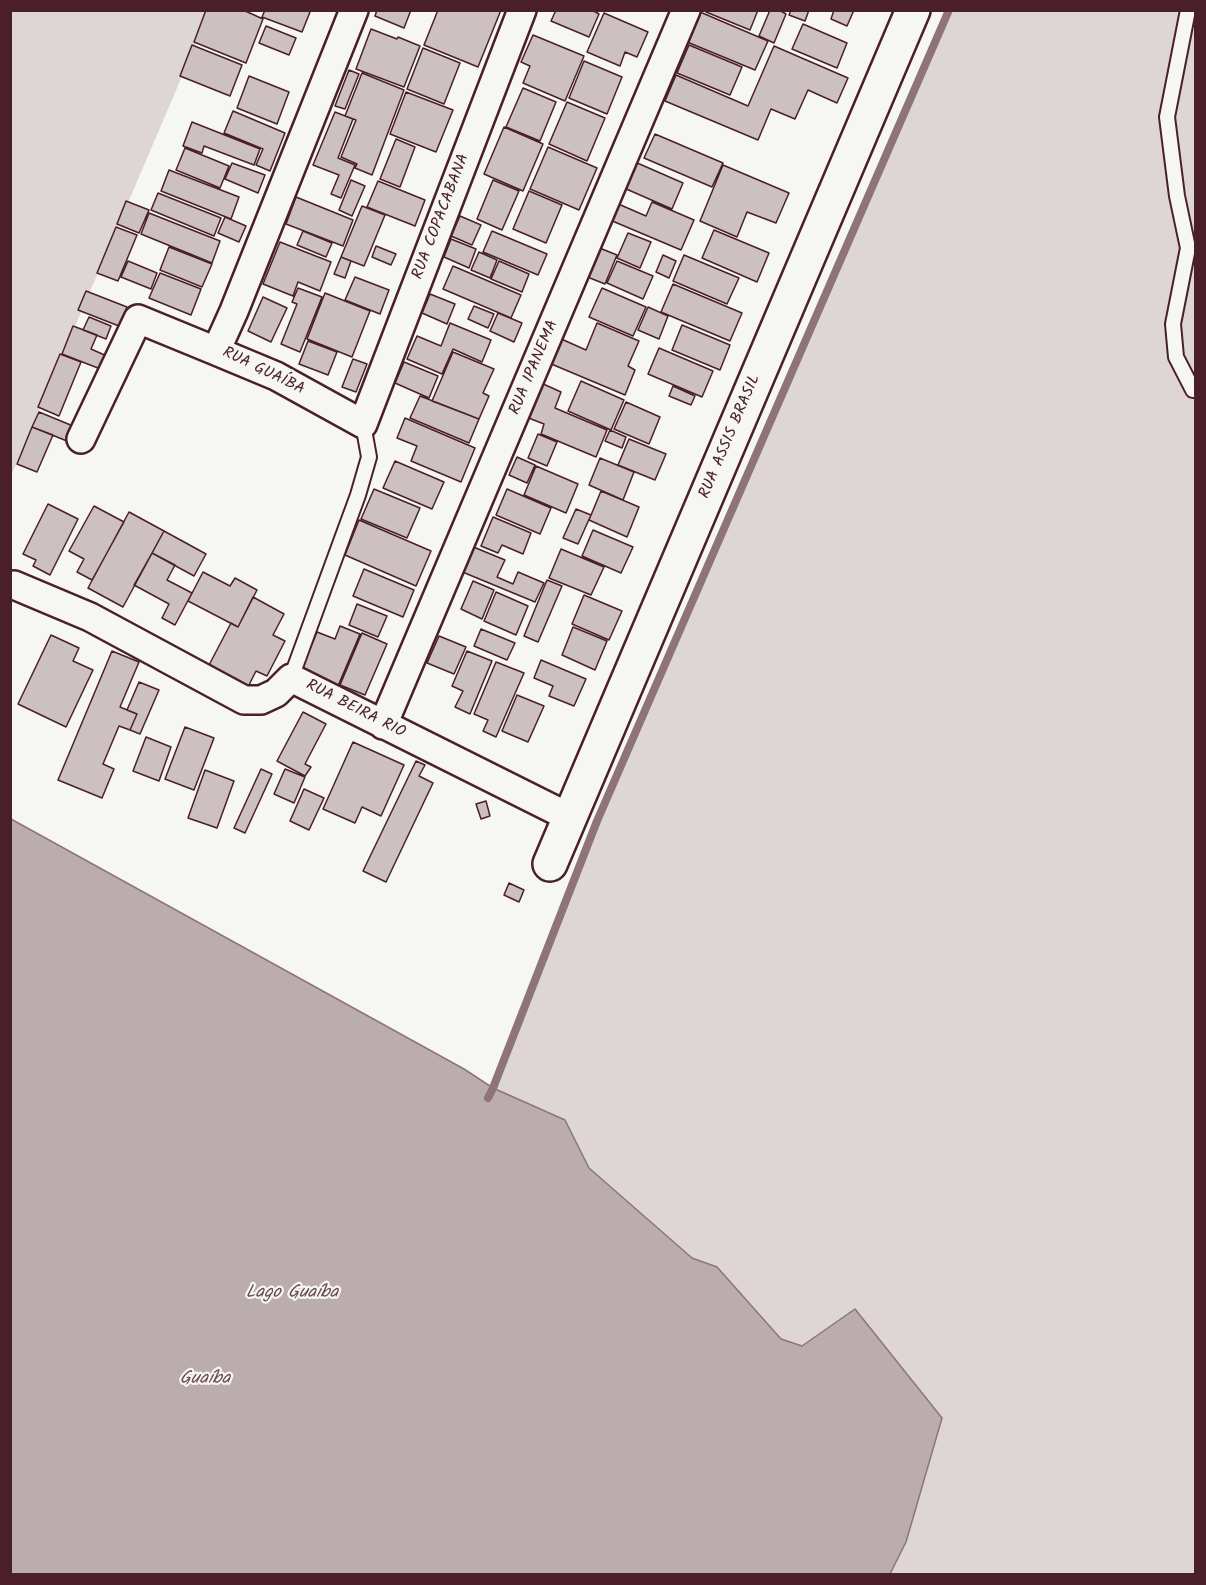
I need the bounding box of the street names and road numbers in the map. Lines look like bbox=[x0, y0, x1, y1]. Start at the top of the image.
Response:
street label: RUA COPACABANA bbox=[409, 152, 475, 282]
street label: RUA IPANEMA bbox=[506, 318, 564, 418]
street label: RUA GUAÍBA bbox=[219, 344, 307, 400]
street label: RUA ASSIS BRASIL bbox=[696, 372, 766, 502]
street label: RUA BEIRA RIO bbox=[302, 677, 408, 743]

